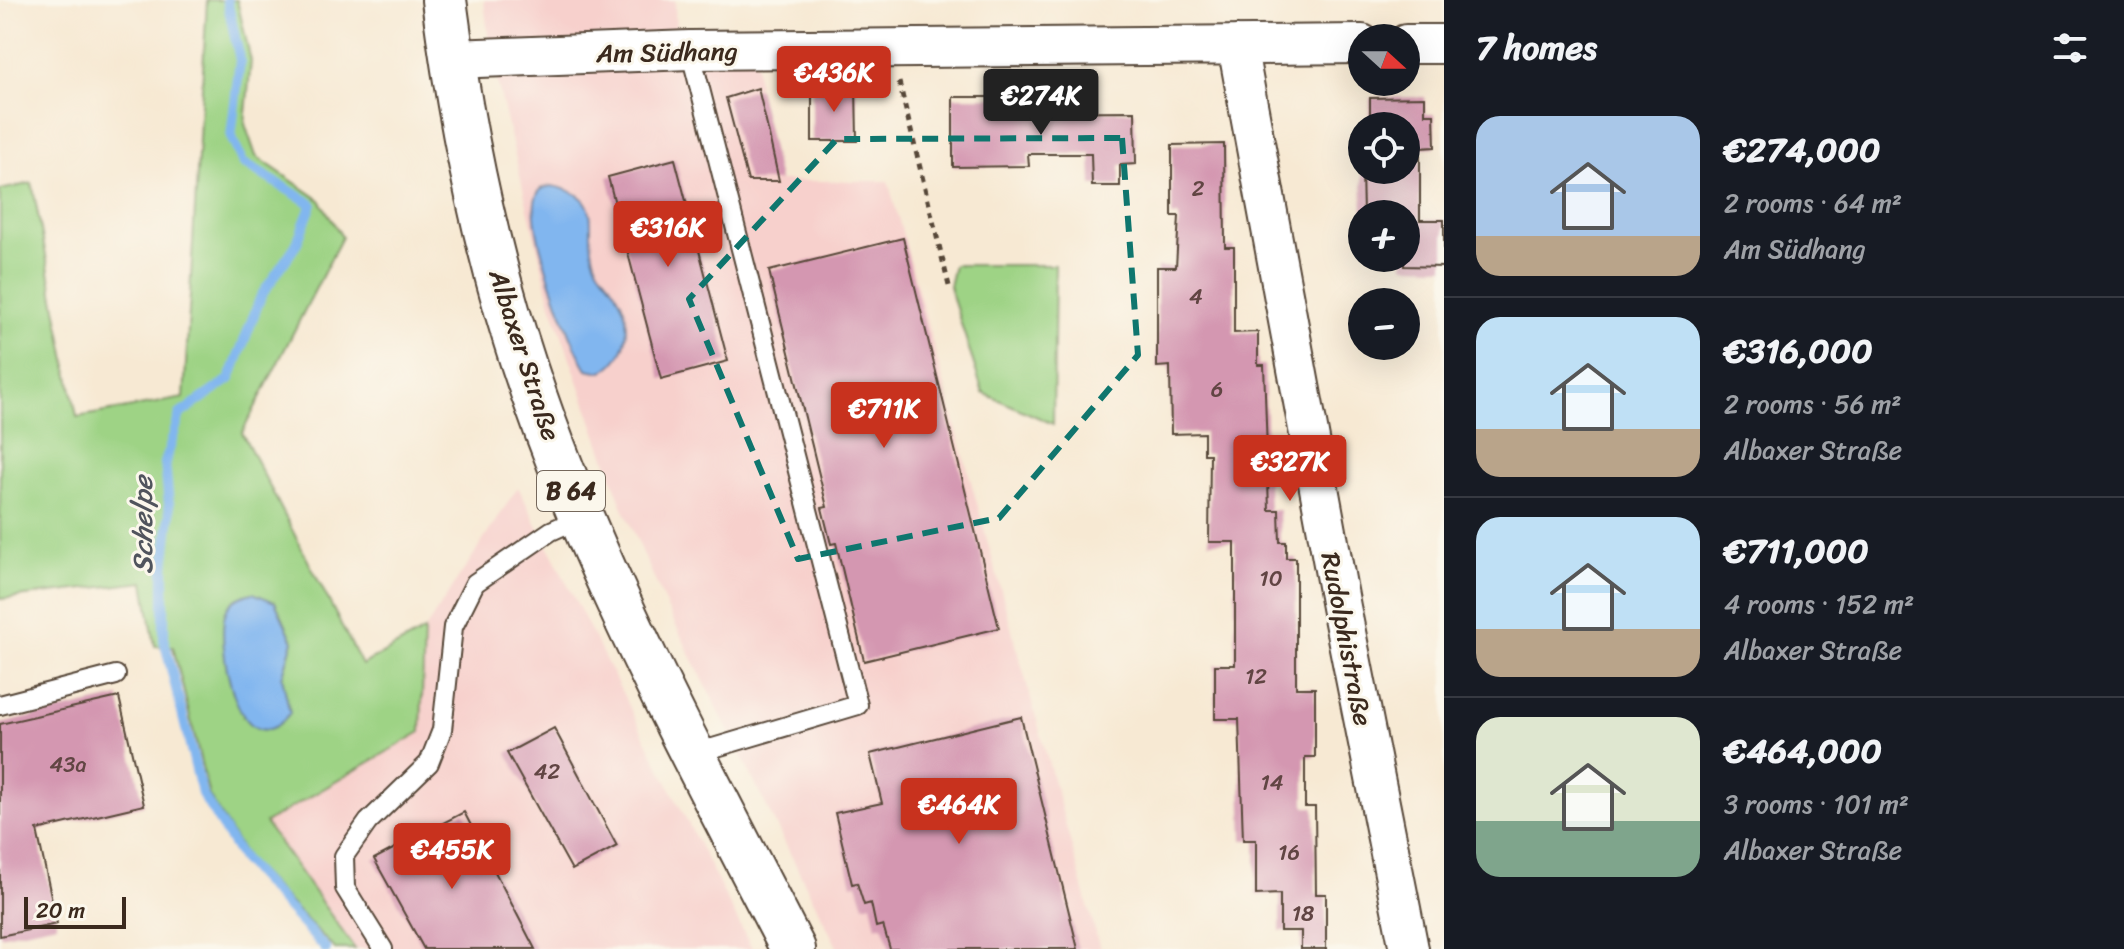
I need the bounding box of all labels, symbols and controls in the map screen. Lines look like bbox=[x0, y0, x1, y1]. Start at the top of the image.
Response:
text: 7 homes bbox=[1476, 18, 1597, 78]
north arrow bbox=[1348, 24, 1420, 96]
map controls bbox=[1348, 24, 1420, 360]
icon: filters bbox=[2048, 26, 2092, 70]
street label: Am Südhang bbox=[595, 28, 738, 76]
pin: €436K bbox=[778, 46, 890, 114]
text: €436K bbox=[795, 49, 873, 95]
pin: €274K bbox=[985, 69, 1097, 137]
text: €274K bbox=[1001, 72, 1081, 118]
button: locate bbox=[1348, 112, 1420, 184]
text: €274,000 bbox=[1724, 120, 1880, 180]
icon: home bbox=[1540, 148, 1636, 244]
house number: 2 bbox=[1192, 169, 1205, 208]
text: 2 rooms · 64 m² bbox=[1724, 180, 1902, 226]
button: + bbox=[1348, 200, 1420, 272]
pin: €316K bbox=[612, 201, 724, 269]
text: €316K bbox=[631, 204, 705, 250]
text: Am Südhang bbox=[1724, 226, 1866, 272]
street label: Albaxer Straße bbox=[475, 262, 574, 447]
house number: 4 bbox=[1189, 277, 1203, 316]
button: − bbox=[1348, 288, 1420, 360]
text: €316,000 bbox=[1724, 321, 1873, 381]
icon: home bbox=[1540, 349, 1636, 445]
house number: 6 bbox=[1211, 370, 1223, 409]
text: 2 rooms · 56 m² bbox=[1724, 381, 1902, 427]
pin: €711K bbox=[828, 382, 940, 450]
text: €711K bbox=[849, 385, 919, 431]
text: Albaxer Straße bbox=[1724, 427, 1902, 473]
pin: €327K bbox=[1234, 435, 1346, 503]
text: €327K bbox=[1251, 438, 1329, 484]
road number: B 64 bbox=[537, 471, 605, 511]
water label: Schelpe bbox=[118, 474, 167, 574]
text: €711,000 bbox=[1724, 521, 1869, 581]
street label: Rudolphistraße bbox=[1308, 548, 1386, 730]
icon: home bbox=[1540, 549, 1636, 645]
house number: 10 bbox=[1259, 559, 1283, 598]
text: 4 rooms · 152 m² bbox=[1724, 581, 1914, 627]
text: Albaxer Straße bbox=[1724, 627, 1902, 673]
house number: 12 bbox=[1245, 657, 1267, 696]
text: €464,000 bbox=[1724, 721, 1882, 781]
house number: 43a bbox=[50, 745, 86, 784]
icon: home bbox=[1540, 749, 1636, 845]
house number: 42 bbox=[534, 752, 561, 791]
house number: 14 bbox=[1260, 763, 1284, 802]
pin: €464K bbox=[903, 778, 1015, 846]
text: €464K bbox=[919, 781, 999, 827]
text: 3 rooms · 101 m² bbox=[1724, 781, 1909, 827]
pin: €455K bbox=[396, 823, 508, 891]
text: €455K bbox=[411, 826, 493, 872]
text: Albaxer Straße bbox=[1724, 827, 1902, 873]
house number: 16 bbox=[1278, 833, 1300, 872]
text: 20 m bbox=[36, 891, 85, 930]
scale bar bbox=[24, 893, 126, 929]
house number: 18 bbox=[1292, 894, 1314, 933]

